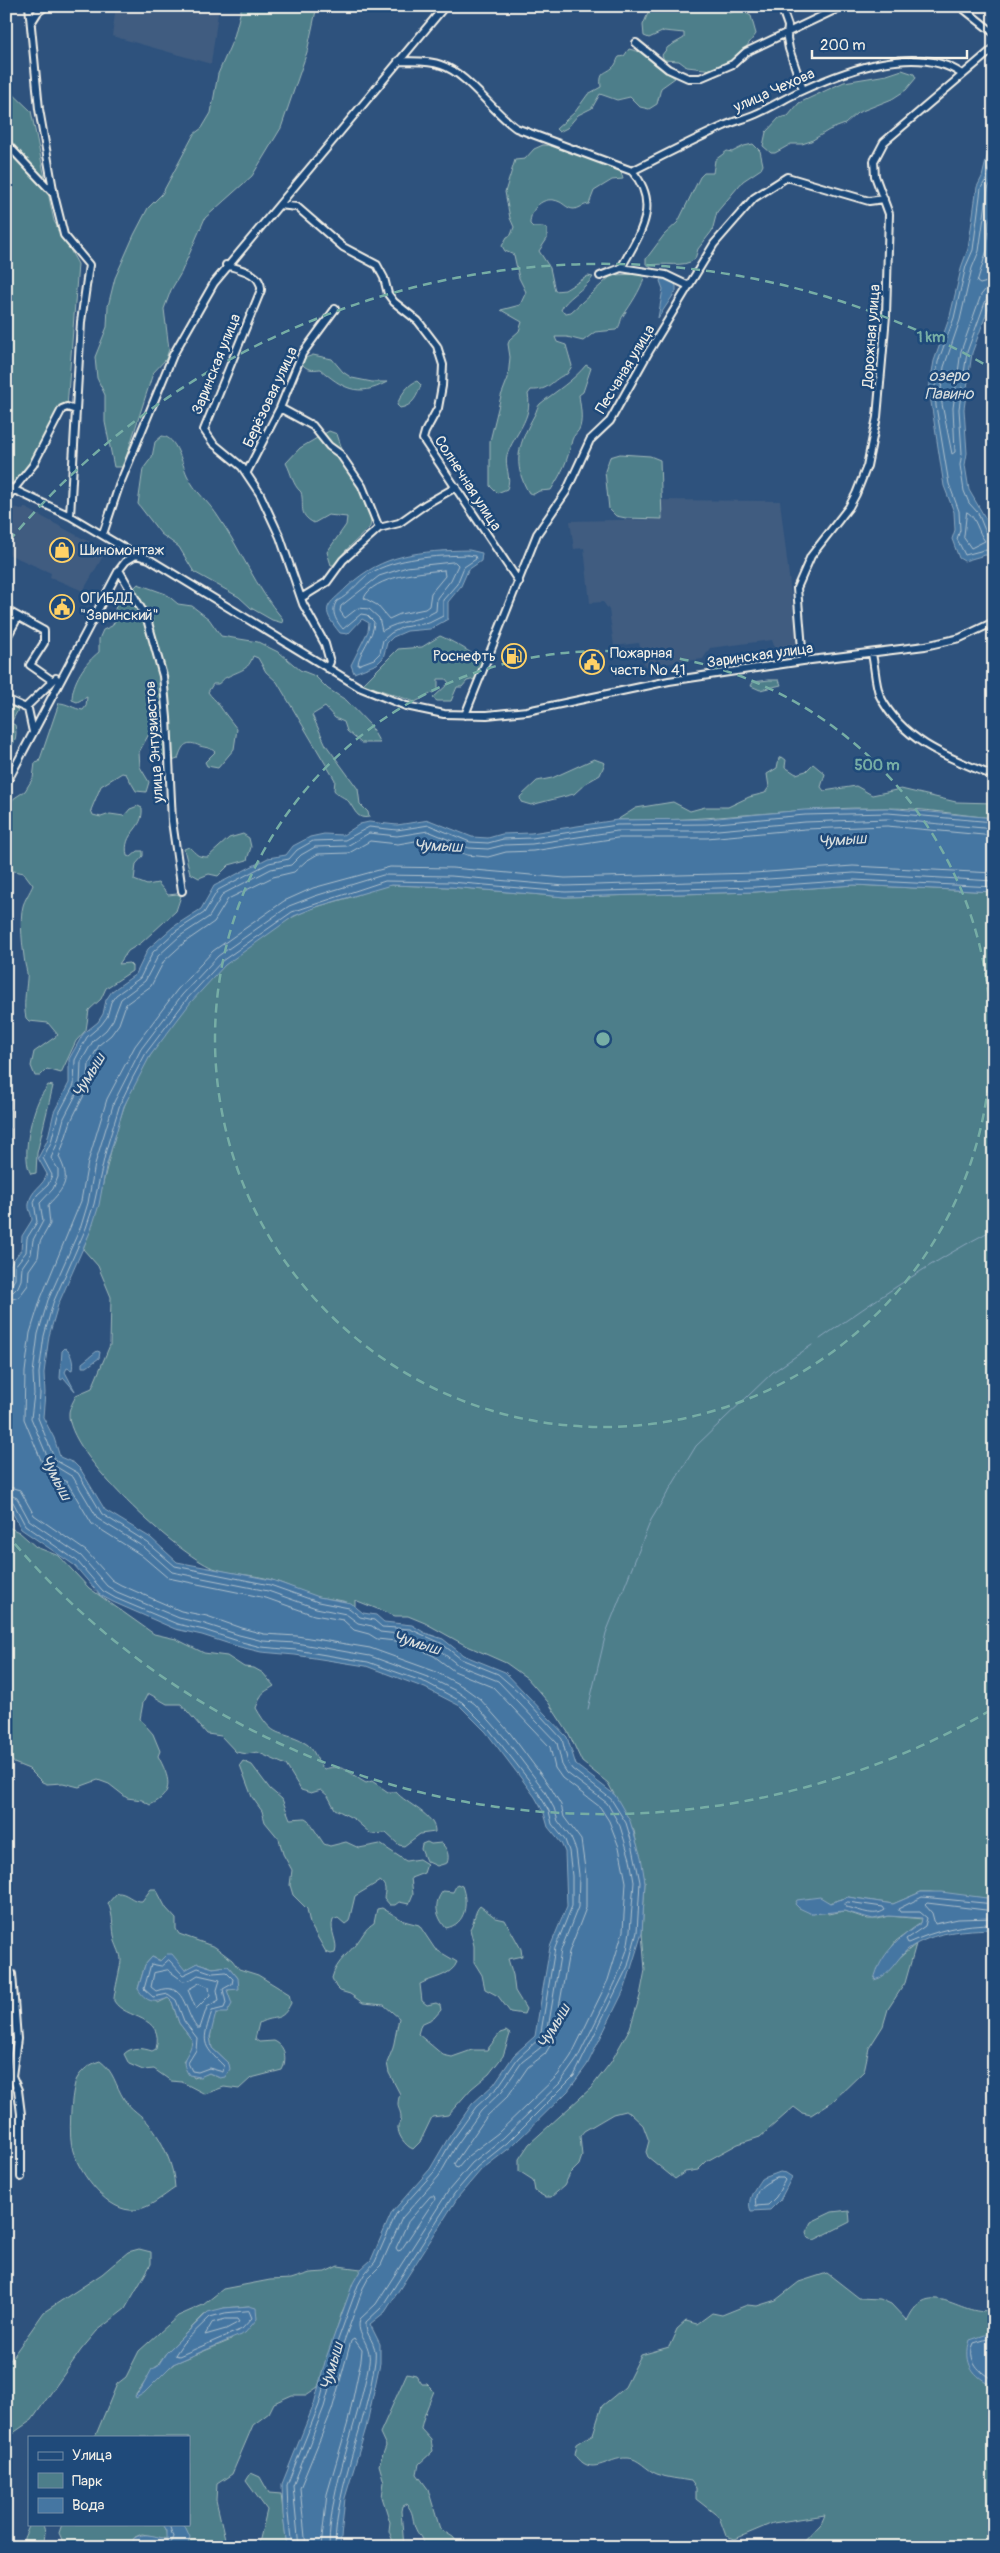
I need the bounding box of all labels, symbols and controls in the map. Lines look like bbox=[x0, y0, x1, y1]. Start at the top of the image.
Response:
scale bar bbox=[812, 28, 968, 60]
text: 200 m bbox=[820, 36, 865, 55]
street label: улица Чехова bbox=[730, 64, 818, 117]
street label: Дорожная улица bbox=[858, 284, 885, 390]
street label: Заринская улица bbox=[188, 311, 245, 417]
street label: Песчаная улица bbox=[591, 321, 660, 417]
text: 1 km bbox=[917, 328, 945, 347]
street label: Берёзовая улица bbox=[239, 344, 302, 451]
water label: озеро Павино bbox=[925, 366, 975, 404]
street label: Солнечная улица bbox=[430, 432, 505, 534]
shop icon: Шиномонтаж bbox=[49, 537, 75, 563]
place label: Шиномонтаж bbox=[80, 541, 164, 560]
place label: ОГИБДД "Заринский" bbox=[80, 589, 159, 625]
public building icon: ОГИБДД "Заринский" bbox=[49, 594, 75, 620]
street label: Заринская улица bbox=[706, 639, 814, 672]
fuel station icon: Роснефть bbox=[501, 643, 527, 669]
place label: Пожарная часть № 41 bbox=[610, 644, 686, 680]
place label: Роснефть bbox=[433, 647, 496, 666]
public building icon: Пожарная часть № 41 bbox=[579, 649, 605, 675]
street label: улица Энтузиастов bbox=[141, 680, 168, 805]
text: 500 m bbox=[854, 756, 900, 775]
water label: Чумыш bbox=[817, 828, 869, 852]
water label: Чумыш bbox=[413, 835, 464, 857]
centre of rings bbox=[594, 1030, 612, 1048]
water label: Чумыш bbox=[68, 1048, 111, 1101]
water label: Чумыш bbox=[36, 1451, 77, 1505]
water label: Чумыш bbox=[391, 1626, 444, 1660]
water label: Чумыш bbox=[533, 1999, 576, 2053]
water label: Чумыш bbox=[316, 2339, 349, 2392]
legend bbox=[28, 2436, 190, 2526]
text: Улица bbox=[72, 2446, 112, 2465]
text: Парк bbox=[72, 2472, 103, 2491]
text: Вода bbox=[72, 2496, 105, 2515]

